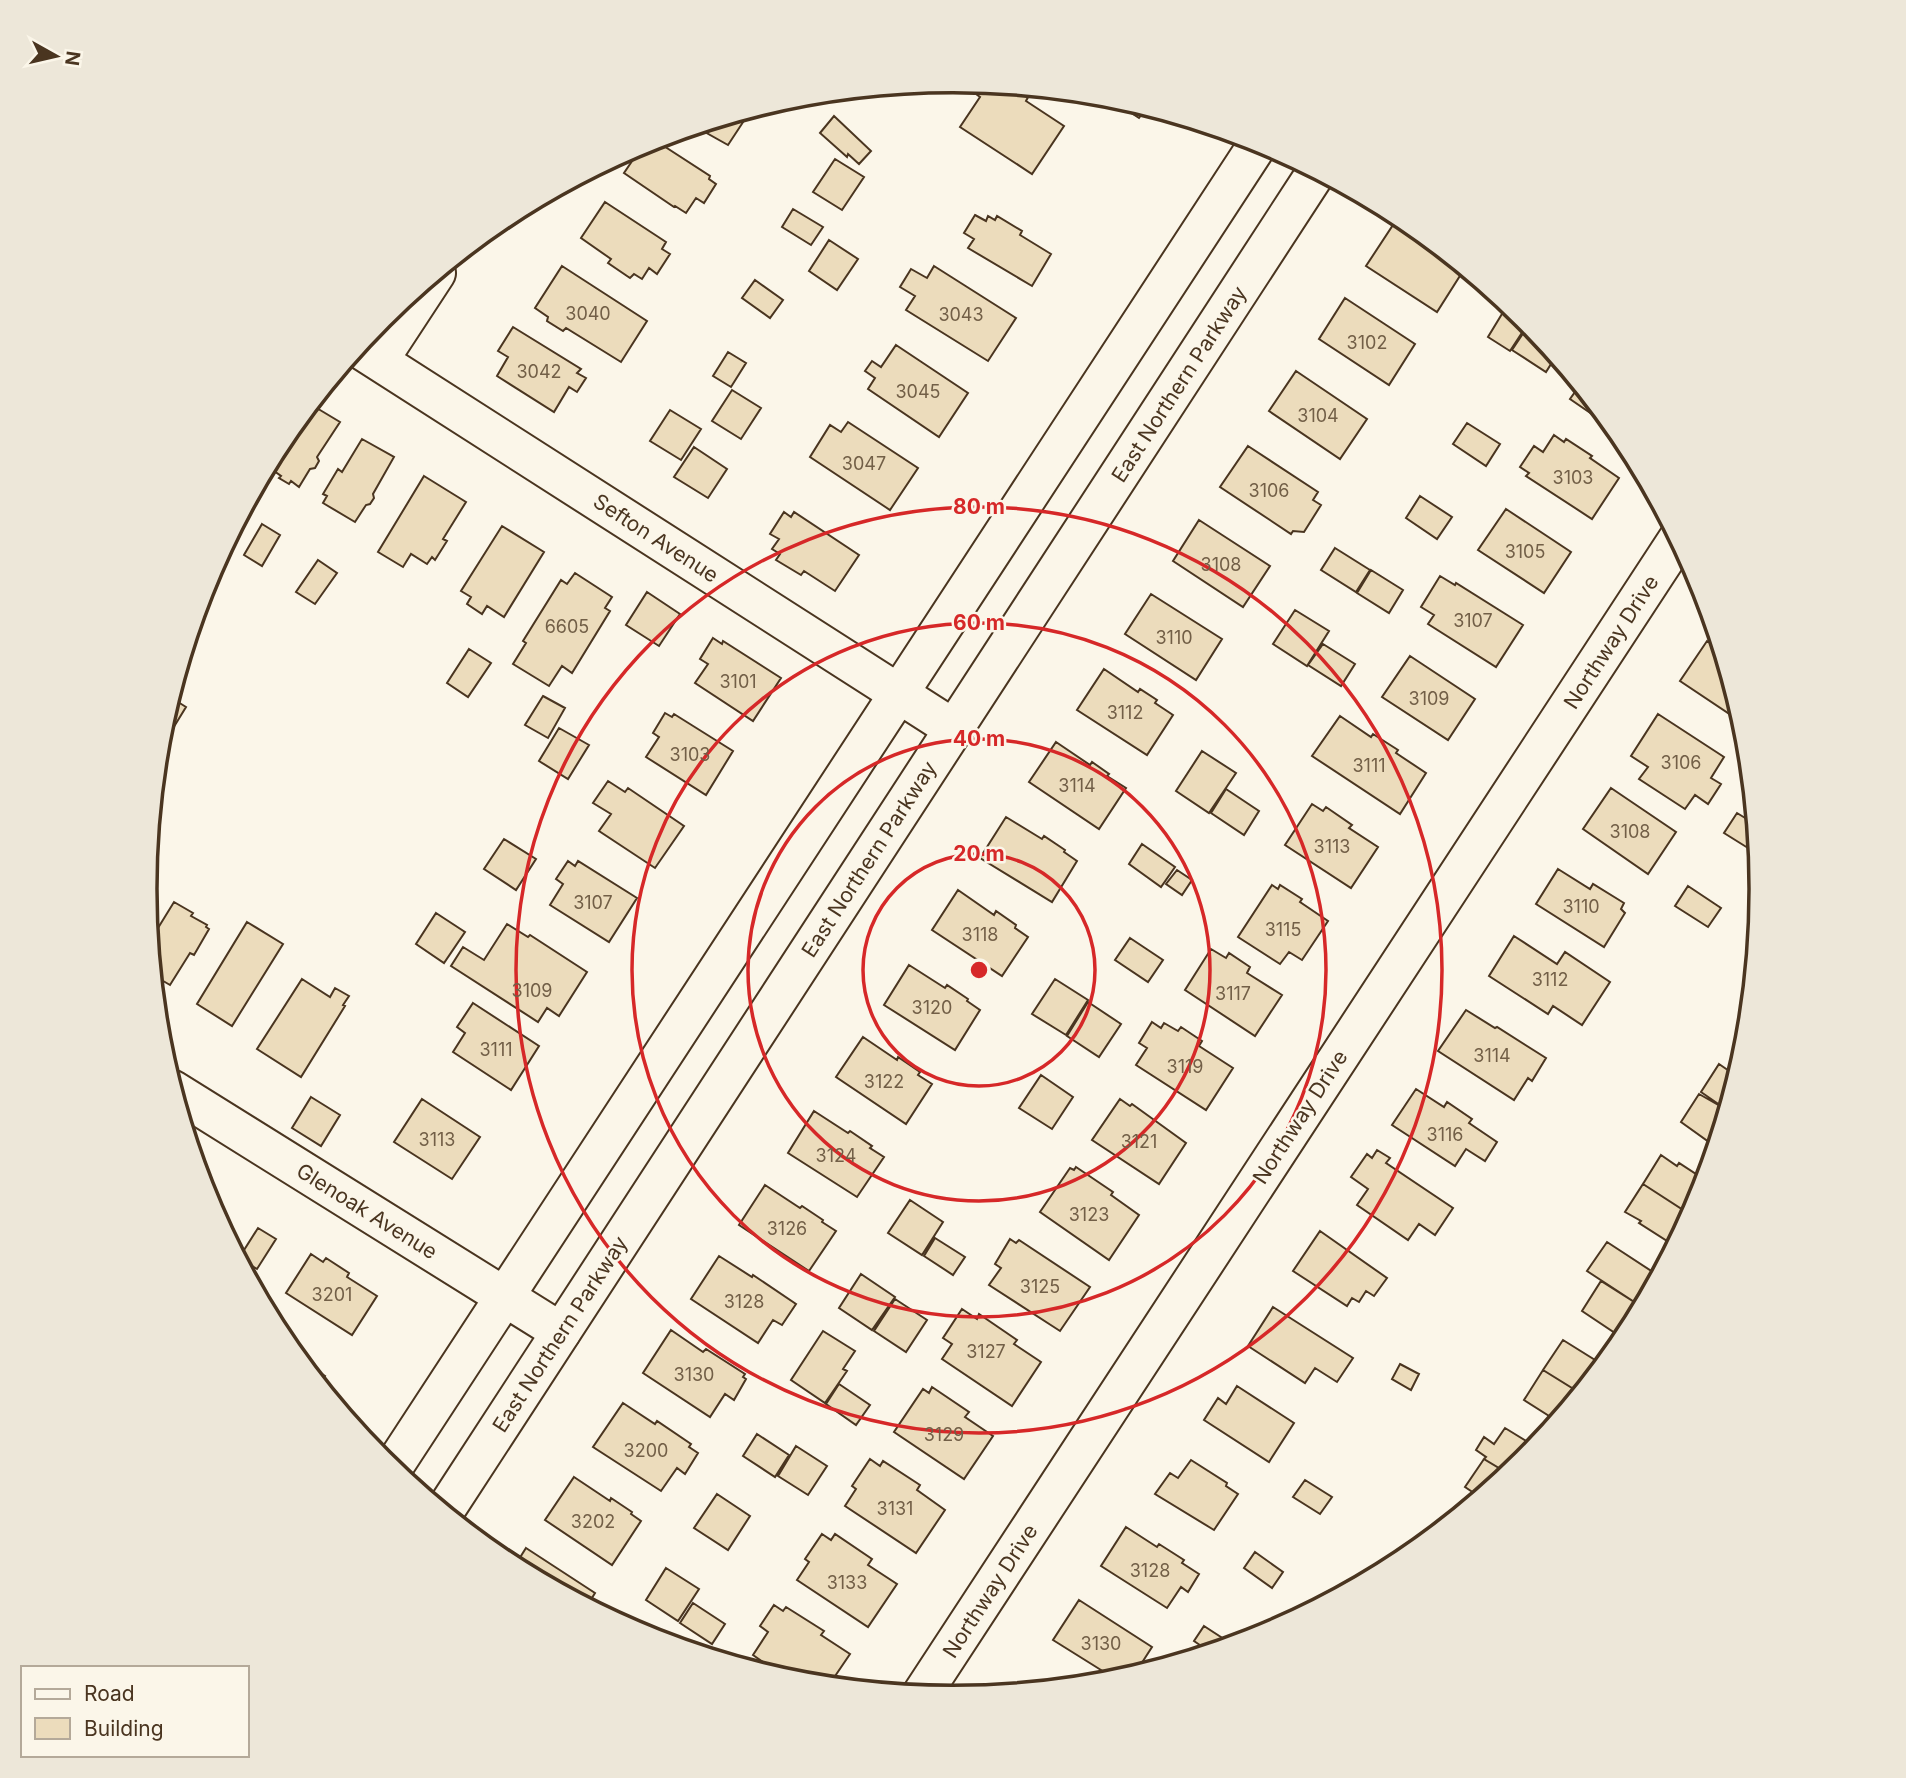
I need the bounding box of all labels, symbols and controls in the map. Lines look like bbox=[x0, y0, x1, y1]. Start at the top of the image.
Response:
north arrow bbox=[21, 21, 91, 91]
text: N bbox=[60, 50, 85, 67]
street label: East Northern Parkway bbox=[1106, 281, 1252, 487]
house number: 3040 bbox=[565, 303, 611, 324]
house number: 3043 bbox=[938, 304, 984, 325]
house number: 3102 bbox=[1347, 332, 1387, 353]
house number: 3042 bbox=[516, 361, 562, 382]
house number: 3045 bbox=[895, 381, 941, 402]
house number: 3104 bbox=[1297, 405, 1339, 426]
house number: 3047 bbox=[842, 453, 886, 474]
house number: 3103 bbox=[1553, 467, 1593, 488]
house number: 3106 bbox=[1249, 480, 1289, 501]
street label: Sefton Avenue bbox=[589, 488, 723, 588]
text: 80 m bbox=[953, 494, 1005, 519]
house number: 3105 bbox=[1505, 541, 1545, 562]
house number: 3108 bbox=[1201, 554, 1241, 575]
street label: Northway Drive bbox=[1558, 570, 1664, 714]
text: 60 m bbox=[953, 610, 1005, 635]
house number: 3107 bbox=[1453, 610, 1493, 631]
house number: 6605 bbox=[545, 616, 589, 637]
house number: 3110 bbox=[1155, 627, 1193, 648]
house number: 3101 bbox=[719, 671, 757, 692]
house number: 3109 bbox=[1409, 688, 1449, 709]
house number: 3112 bbox=[1107, 702, 1143, 723]
text: 40 m bbox=[953, 726, 1005, 751]
house number: 3103 bbox=[670, 744, 710, 765]
house number: 3106 bbox=[1661, 752, 1701, 773]
house number: 3111 bbox=[1352, 755, 1386, 776]
street label: East Northern Parkway bbox=[796, 756, 942, 962]
house number: 3114 bbox=[1058, 775, 1096, 796]
house number: 3108 bbox=[1610, 821, 1650, 842]
house number: 3113 bbox=[1314, 836, 1350, 857]
text: 20 m bbox=[953, 841, 1005, 866]
house number: 3107 bbox=[573, 892, 613, 913]
house number: 3110 bbox=[1562, 896, 1600, 917]
house number: 3115 bbox=[1265, 919, 1301, 940]
house number: 3118 bbox=[962, 924, 998, 945]
centre of rings bbox=[967, 958, 991, 982]
house number: 3112 bbox=[1532, 969, 1568, 990]
house number: 3109 bbox=[512, 980, 552, 1001]
house number: 3117 bbox=[1215, 983, 1251, 1004]
house number: 3120 bbox=[912, 997, 952, 1018]
house number: 3111 bbox=[479, 1039, 513, 1060]
street label: Northway Drive bbox=[1247, 1045, 1353, 1189]
house number: 3114 bbox=[1473, 1045, 1511, 1066]
house number: 3119 bbox=[1167, 1056, 1203, 1077]
house number: 3122 bbox=[864, 1071, 904, 1092]
house number: 3116 bbox=[1427, 1124, 1463, 1145]
house number: 3113 bbox=[419, 1129, 455, 1150]
house number: 3121 bbox=[1121, 1131, 1157, 1152]
house number: 3124 bbox=[816, 1145, 856, 1166]
street label: Glenoak Avenue bbox=[292, 1158, 442, 1264]
house number: 3123 bbox=[1069, 1204, 1109, 1225]
house number: 3126 bbox=[767, 1218, 807, 1239]
street label: East Northern Parkway bbox=[487, 1231, 633, 1437]
house number: 3125 bbox=[1020, 1276, 1060, 1297]
house number: 3201 bbox=[312, 1284, 352, 1305]
house number: 3128 bbox=[724, 1291, 764, 1312]
house number: 3127 bbox=[966, 1341, 1006, 1362]
house number: 3130 bbox=[674, 1364, 714, 1385]
house number: 3129 bbox=[924, 1424, 964, 1445]
house number: 3200 bbox=[624, 1440, 668, 1461]
house number: 3131 bbox=[877, 1498, 913, 1519]
house number: 3202 bbox=[571, 1511, 615, 1532]
street label: Northway Drive bbox=[937, 1519, 1043, 1663]
house number: 3128 bbox=[1130, 1560, 1170, 1581]
house number: 3133 bbox=[827, 1572, 867, 1593]
house number: 3130 bbox=[1081, 1633, 1121, 1654]
legend bbox=[21, 1666, 248, 1757]
text: Road bbox=[84, 1681, 135, 1706]
text: Building bbox=[84, 1716, 164, 1741]

